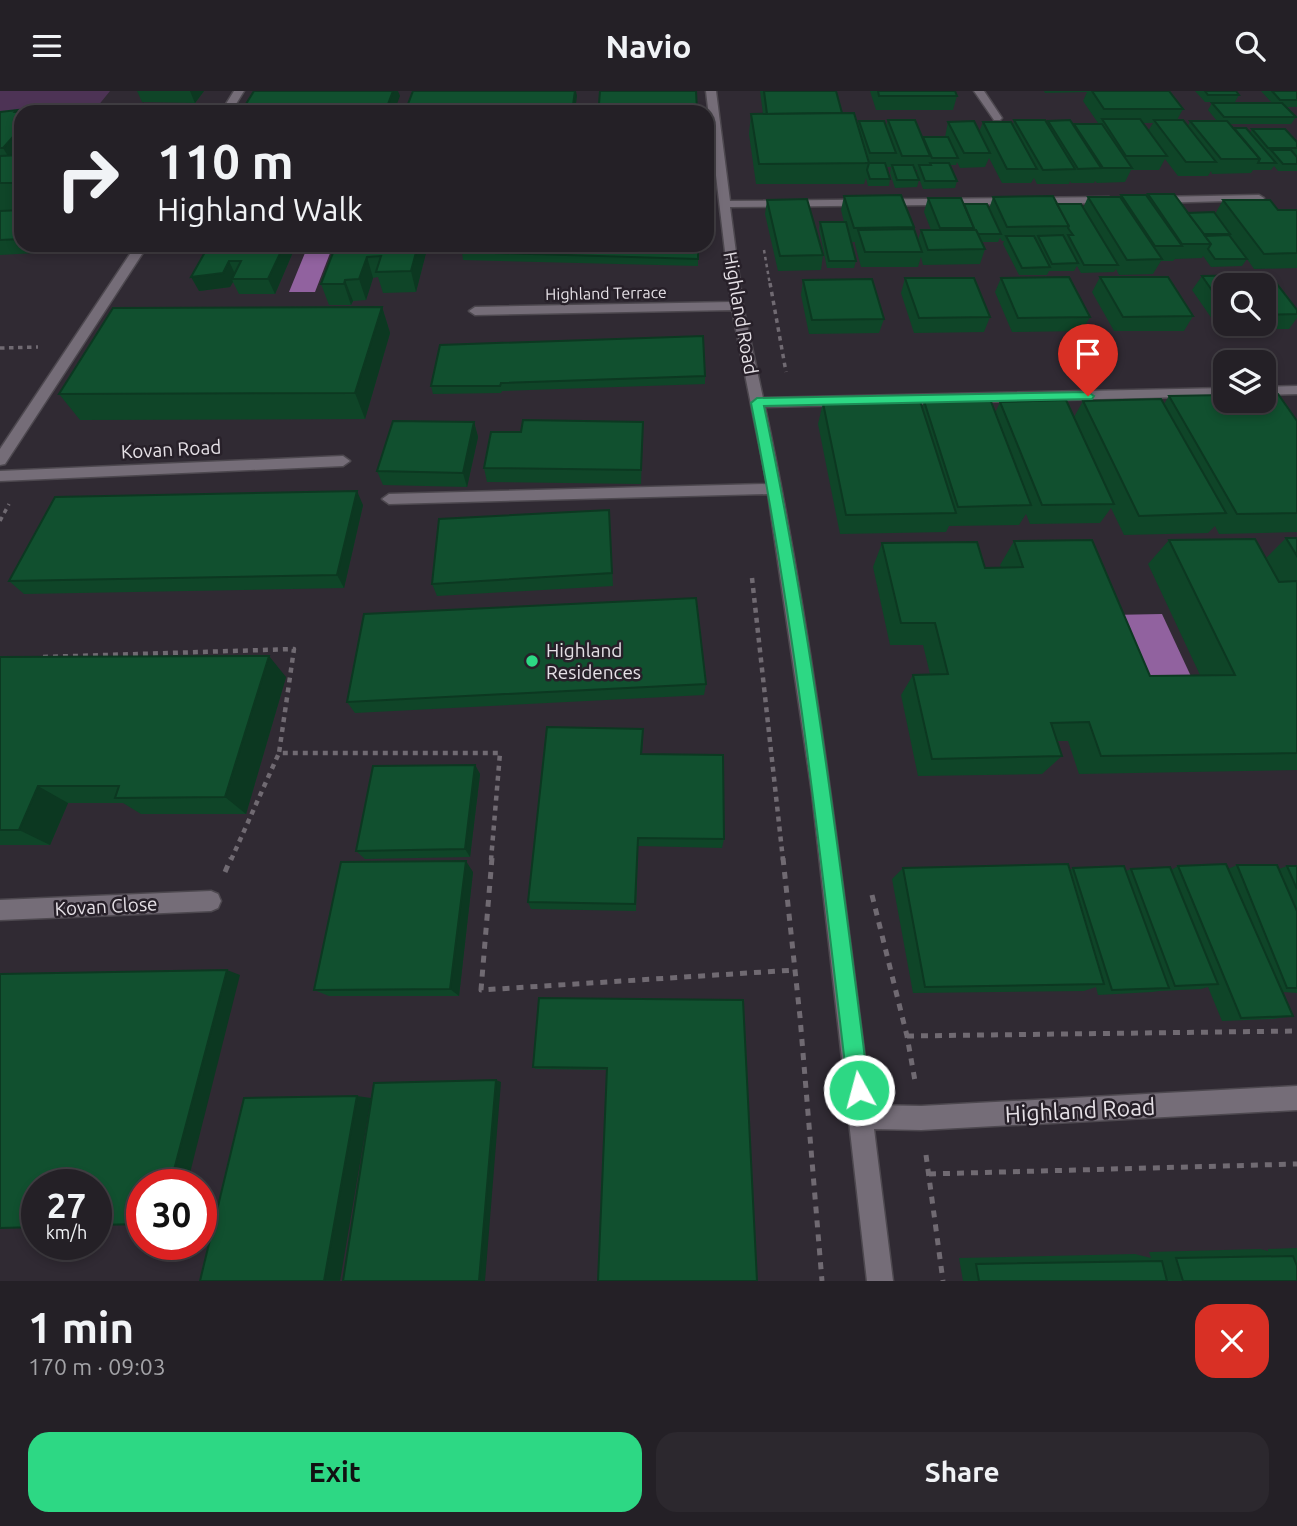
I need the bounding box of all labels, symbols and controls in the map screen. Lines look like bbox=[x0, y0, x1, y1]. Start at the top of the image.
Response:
icon: menu bbox=[28, 27, 66, 65]
icon: search bbox=[1231, 27, 1269, 65]
text: Navio bbox=[605, 28, 692, 64]
icon: right bbox=[42, 133, 133, 224]
text: 110 m bbox=[157, 133, 294, 188]
text: Highland Walk bbox=[157, 191, 363, 227]
street label: Highland Road bbox=[719, 250, 763, 376]
map controls bbox=[1213, 273, 1276, 413]
button: search bbox=[1213, 273, 1276, 336]
street label: Highland Terrace bbox=[545, 283, 667, 303]
pin bbox=[1058, 324, 1118, 396]
icon: arrive bbox=[1069, 335, 1107, 373]
button: layers bbox=[1213, 350, 1276, 413]
street label: Kovan Road bbox=[120, 435, 222, 463]
place label: Highland Residences bbox=[546, 639, 641, 683]
marker: Highland Residences bbox=[524, 653, 540, 669]
street label: Kovan Close bbox=[54, 892, 158, 920]
position arrow bbox=[822, 1053, 896, 1127]
street label: Highland Road bbox=[1004, 1094, 1156, 1126]
speed limit sign: 30 bbox=[126, 1169, 217, 1260]
text: 27 bbox=[47, 1185, 86, 1225]
text: km/h bbox=[46, 1222, 87, 1242]
text: 1 min bbox=[28, 1304, 134, 1351]
button: close bbox=[1195, 1304, 1269, 1378]
text: 170 m · 09:03 bbox=[28, 1354, 166, 1379]
button: Exit bbox=[28, 1432, 642, 1512]
button: Share bbox=[656, 1432, 1269, 1512]

